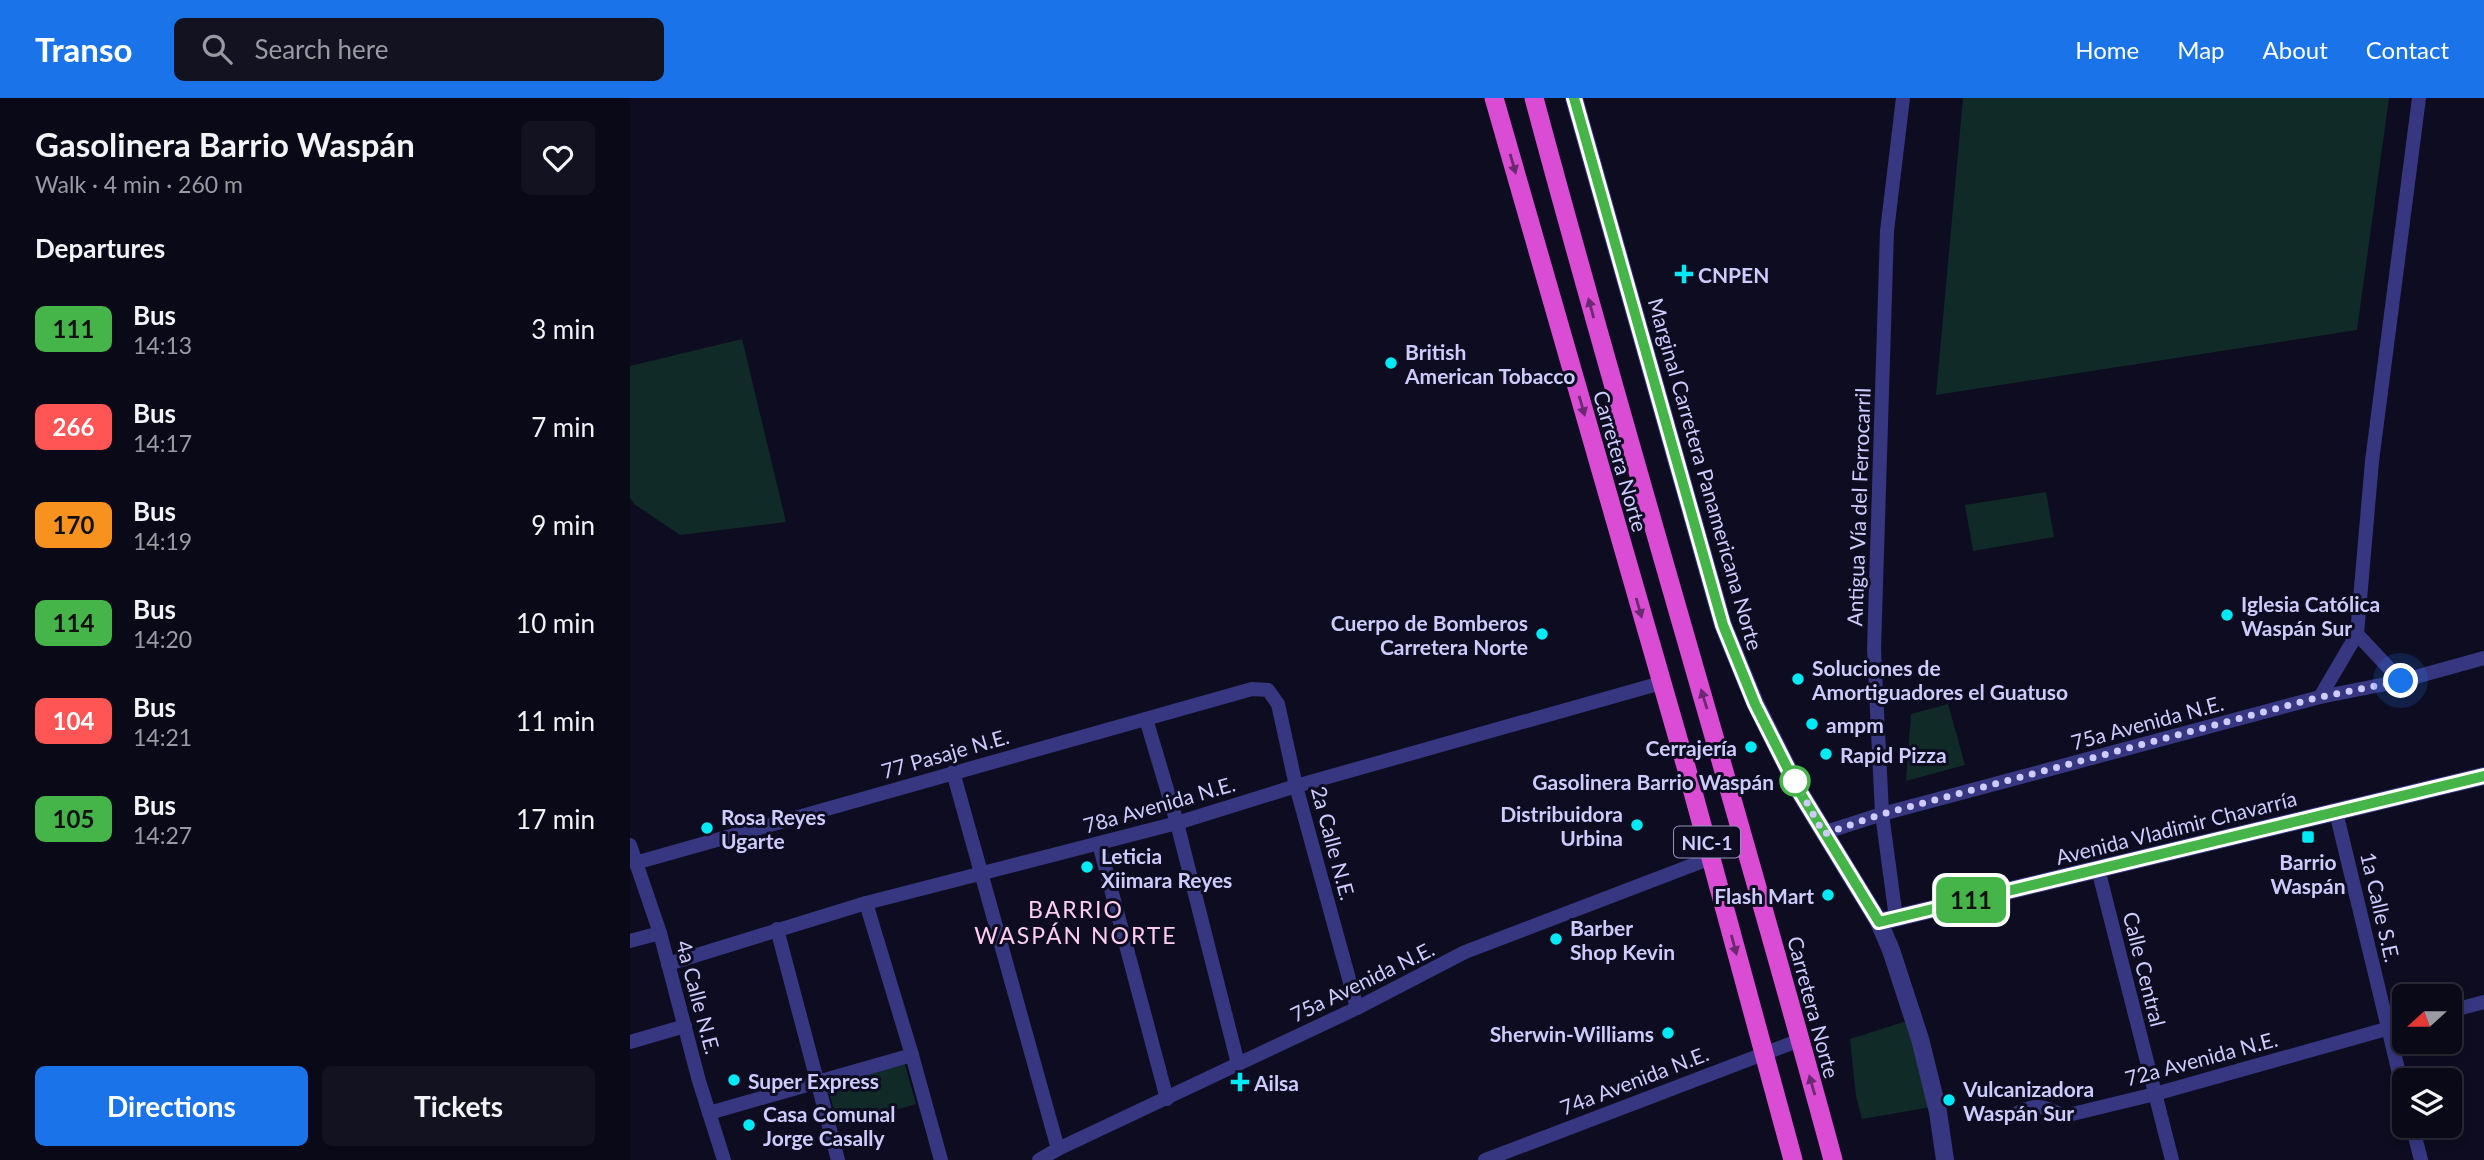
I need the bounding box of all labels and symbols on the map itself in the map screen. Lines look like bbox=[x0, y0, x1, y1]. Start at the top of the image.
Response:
one-way arrow bbox=[1509, 153, 1519, 174]
place label: CNPEN bbox=[1698, 262, 1769, 287]
marker: CNPEN bbox=[1676, 266, 1692, 282]
street label: Marginal Carretera Panamericana Norte bbox=[1644, 295, 1768, 653]
one-way arrow bbox=[1585, 296, 1596, 318]
place label: British American Tobacco bbox=[1404, 339, 1575, 388]
marker: British American Tobacco bbox=[1383, 355, 1399, 371]
street label: Carretera Norte bbox=[1589, 387, 1653, 535]
street label: Antigua Vía del Ferrocarril bbox=[1841, 387, 1875, 627]
one-way arrow bbox=[1577, 395, 1588, 417]
place label: Iglesia Católica Waspán Sur bbox=[2241, 591, 2380, 640]
one-way arrow bbox=[1634, 598, 1645, 620]
marker: Iglesia Católica Waspán Sur bbox=[2219, 607, 2235, 623]
place label: Cuerpo de Bomberos Carretera Norte bbox=[1331, 610, 1528, 659]
marker: Cuerpo de Bomberos Carretera Norte bbox=[1534, 626, 1550, 642]
place label: Soluciones de Amortiguadores el Guatuso bbox=[1811, 655, 2068, 704]
your location bbox=[2383, 663, 2418, 698]
marker: Soluciones de Amortiguadores el Guatuso bbox=[1790, 671, 1806, 687]
one-way arrow bbox=[1698, 688, 1708, 709]
street label: 75a Avenida N.E. bbox=[2068, 690, 2226, 754]
place label: ampm bbox=[1826, 712, 1884, 737]
marker: ampm bbox=[1804, 716, 1820, 732]
street label: 77 Pasaje N.E. bbox=[878, 723, 1012, 783]
place label: Cerrajería bbox=[1646, 735, 1737, 760]
marker: Cerrajería bbox=[1743, 739, 1759, 755]
place label: Rapid Pizza bbox=[1840, 742, 1947, 767]
marker: Rapid Pizza bbox=[1818, 746, 1834, 762]
marker: Gasolinera Barrio Waspán bbox=[1780, 766, 1810, 796]
place label: Gasolinera Barrio Waspán bbox=[1532, 769, 1774, 794]
street label: 78a Avenida N.E. bbox=[1080, 770, 1238, 838]
street label: 2a Calle N.E. bbox=[1307, 783, 1361, 903]
street label: Avenida Vladimir Chavarría bbox=[2053, 785, 2299, 869]
place label: Distribuidora Urbina bbox=[1500, 801, 1623, 850]
place label: Rosa Reyes Ugarte bbox=[721, 804, 826, 853]
marker: Distribuidora Urbina bbox=[1629, 817, 1645, 833]
marker: Rosa Reyes Ugarte bbox=[699, 820, 715, 836]
road number: NIC-1 bbox=[1674, 827, 1740, 858]
marker: Barrio Waspán bbox=[2300, 829, 2316, 845]
place label: Leticia Xiimara Reyes bbox=[1101, 843, 1232, 892]
place label: Barrio Waspán bbox=[2270, 849, 2346, 898]
street label: 1a Calle S.E. bbox=[2356, 849, 2406, 965]
marker: Leticia Xiimara Reyes bbox=[1079, 859, 1095, 875]
line badge: 111 bbox=[1931, 877, 2011, 923]
place label: Flash Mart bbox=[1714, 883, 1814, 908]
marker: Flash Mart bbox=[1820, 887, 1836, 903]
district label: BARRIO WASPÁN NORTE bbox=[974, 895, 1178, 949]
street label: Calle Central bbox=[2119, 909, 2171, 1029]
place label: Barber Shop Kevin bbox=[1570, 915, 1675, 964]
marker: Barber Shop Kevin bbox=[1548, 931, 1564, 947]
street label: Carretera Norte bbox=[1783, 933, 1845, 1081]
one-way arrow bbox=[1729, 934, 1740, 956]
street label: 75a Avenida N.E. bbox=[1286, 935, 1438, 1027]
street label: 4a Calle N.E. bbox=[672, 937, 726, 1057]
north arrow bbox=[2392, 984, 2462, 1054]
place label: Sherwin-Williams bbox=[1490, 1021, 1654, 1046]
marker: Sherwin-Williams bbox=[1660, 1025, 1676, 1041]
street label: 72a Avenida N.E. bbox=[2122, 1026, 2280, 1090]
street label: 74a Avenida N.E. bbox=[1556, 1040, 1712, 1120]
place label: Super Express bbox=[748, 1068, 879, 1093]
place label: Ailsa bbox=[1253, 1070, 1299, 1095]
marker: Super Express bbox=[726, 1072, 742, 1088]
marker: Ailsa bbox=[1232, 1074, 1248, 1090]
one-way arrow bbox=[1806, 1074, 1817, 1096]
place label: Vulcanizadora Waspán Sur bbox=[1962, 1076, 2094, 1125]
marker: Vulcanizadora Waspán Sur bbox=[1941, 1092, 1957, 1108]
place label: Casa Comunal Jorge Casally bbox=[763, 1101, 895, 1150]
marker: Casa Comunal Jorge Casally bbox=[741, 1117, 757, 1133]

